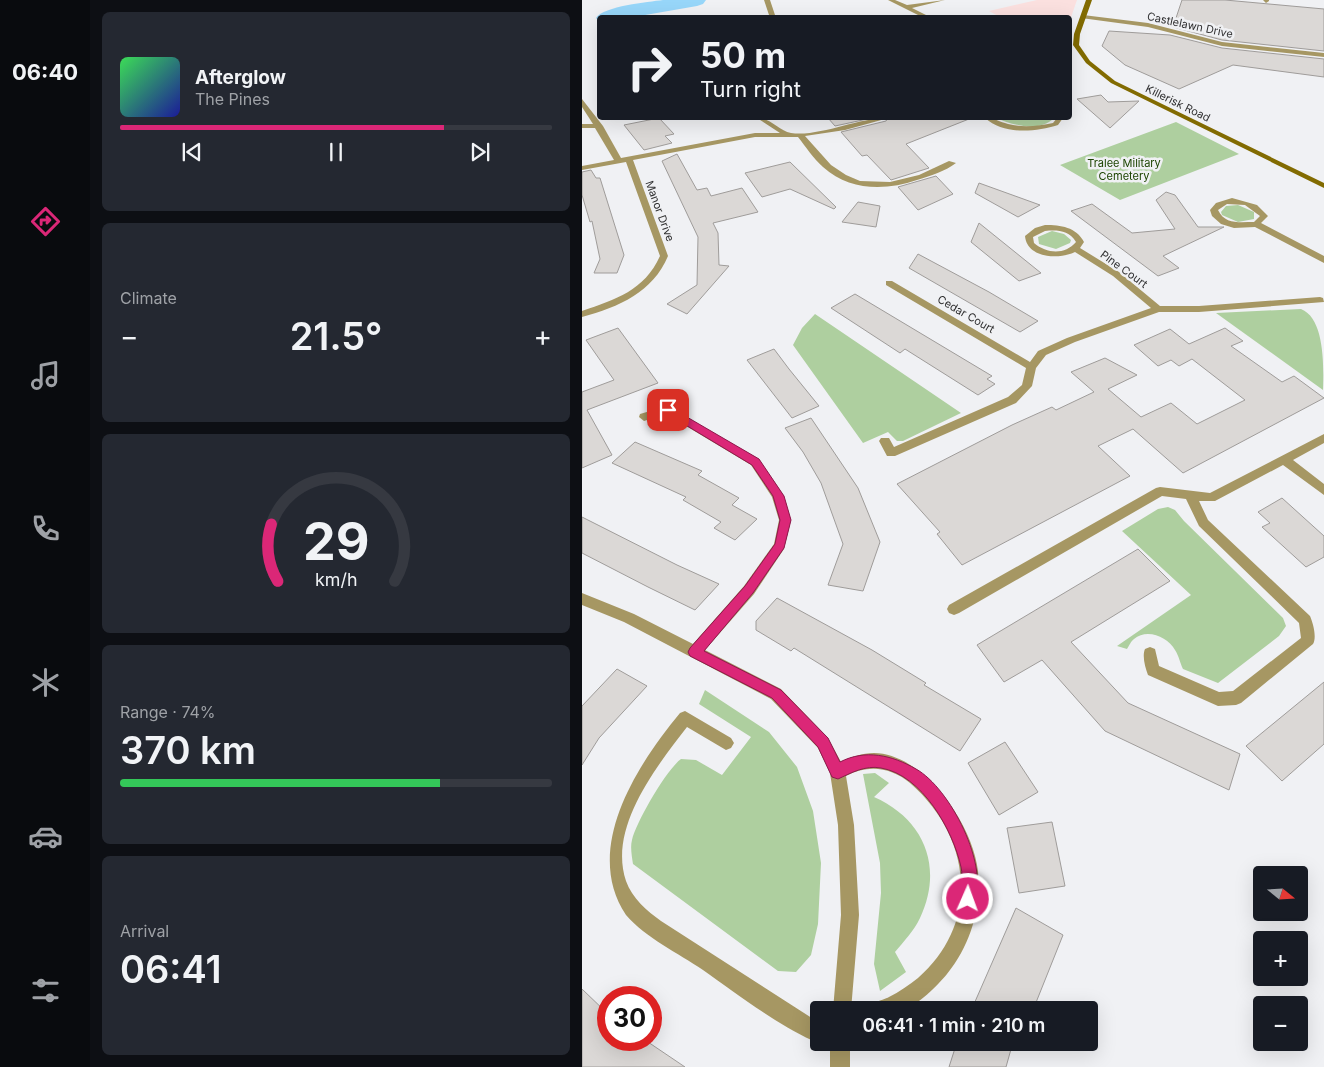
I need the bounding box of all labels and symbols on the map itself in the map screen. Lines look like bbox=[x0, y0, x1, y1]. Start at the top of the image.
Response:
street label: Castlelawn Drive bbox=[1146, 9, 1234, 41]
street label: Killerisk Road bbox=[1143, 81, 1213, 125]
park label: Tralee Military Cemetery bbox=[1087, 156, 1161, 183]
street label: Manor Drive bbox=[643, 179, 677, 243]
street label: Pine Court bbox=[1098, 247, 1151, 291]
street label: Cedar Court bbox=[935, 292, 997, 336]
pin bbox=[647, 389, 689, 431]
north arrow bbox=[1253, 866, 1308, 921]
position arrow bbox=[941, 872, 993, 924]
speed limit sign: 30 bbox=[597, 986, 662, 1051]

